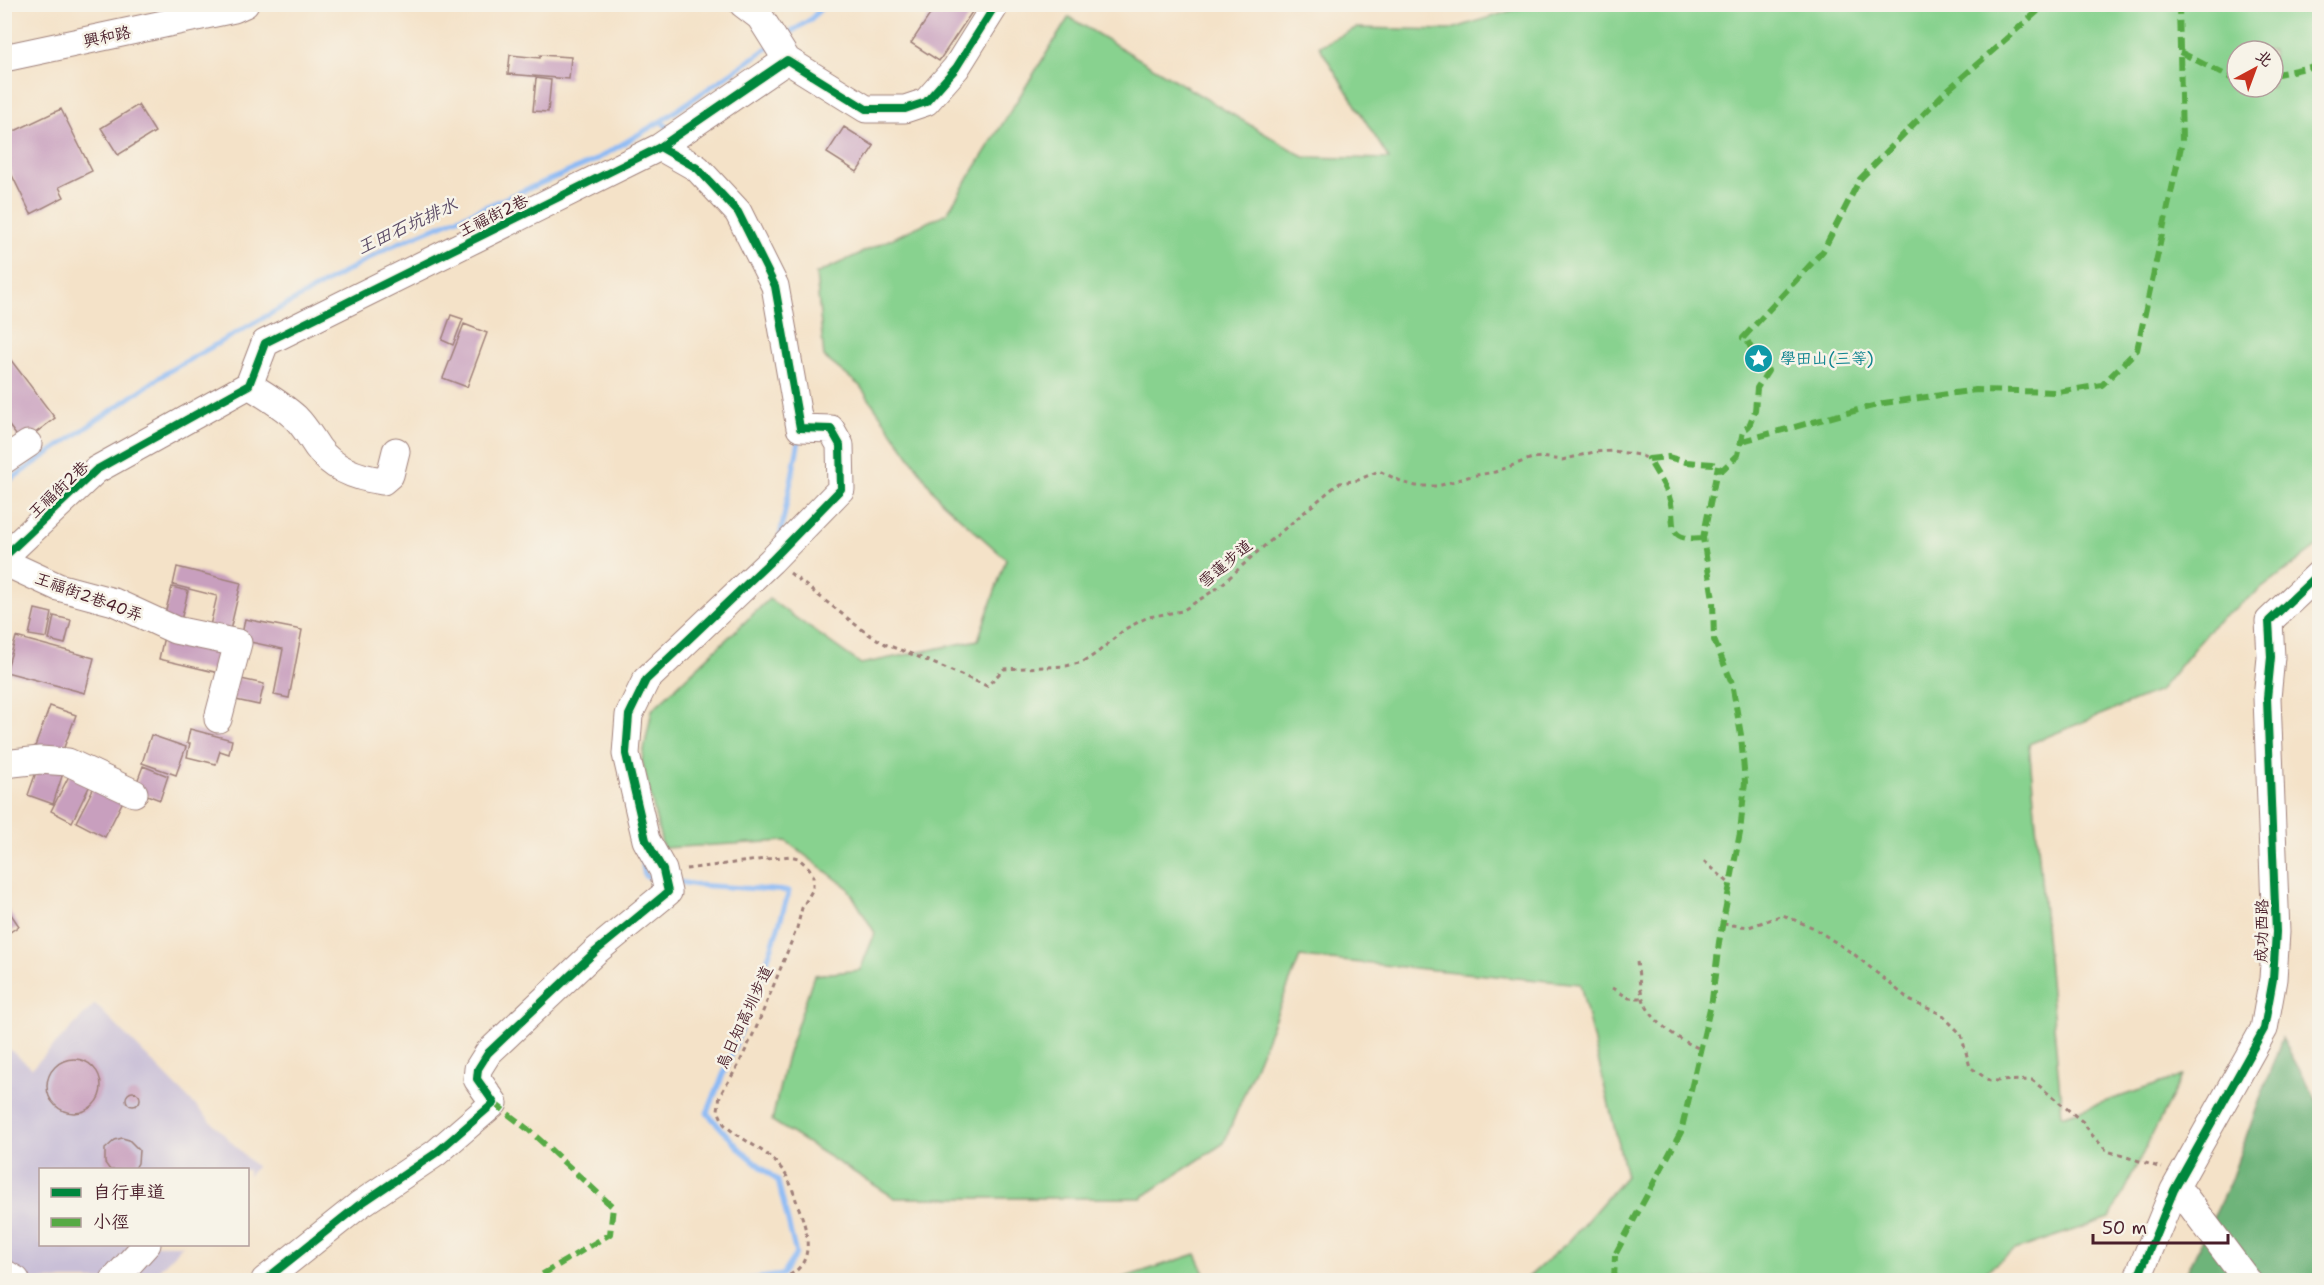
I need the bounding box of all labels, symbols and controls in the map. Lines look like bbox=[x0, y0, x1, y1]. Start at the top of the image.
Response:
street label: 興和路 bbox=[81, 21, 133, 52]
north arrow bbox=[2225, 39, 2285, 99]
text: 北 bbox=[2252, 45, 2277, 71]
street label: 王福街2巷 bbox=[455, 190, 532, 241]
water label: 王田石坑排水 bbox=[353, 192, 462, 260]
place icon: 學田山(三等) bbox=[1743, 342, 1775, 374]
place label: 學田山(三等) bbox=[1780, 348, 1874, 369]
street label: 王福街2巷 bbox=[24, 456, 93, 523]
street label: 雪蓮步道 bbox=[1194, 535, 1257, 592]
street label: 王福街2巷40弄 bbox=[32, 567, 146, 626]
street label: 成功西路 bbox=[2250, 899, 2273, 963]
street label: 烏日知高圳步道 bbox=[711, 962, 778, 1072]
legend bbox=[39, 1168, 249, 1246]
text: 自行車道 bbox=[93, 1180, 165, 1204]
scale bar bbox=[2093, 1207, 2228, 1245]
text: 小徑 bbox=[93, 1210, 129, 1234]
text: 50 m bbox=[2102, 1216, 2147, 1240]

